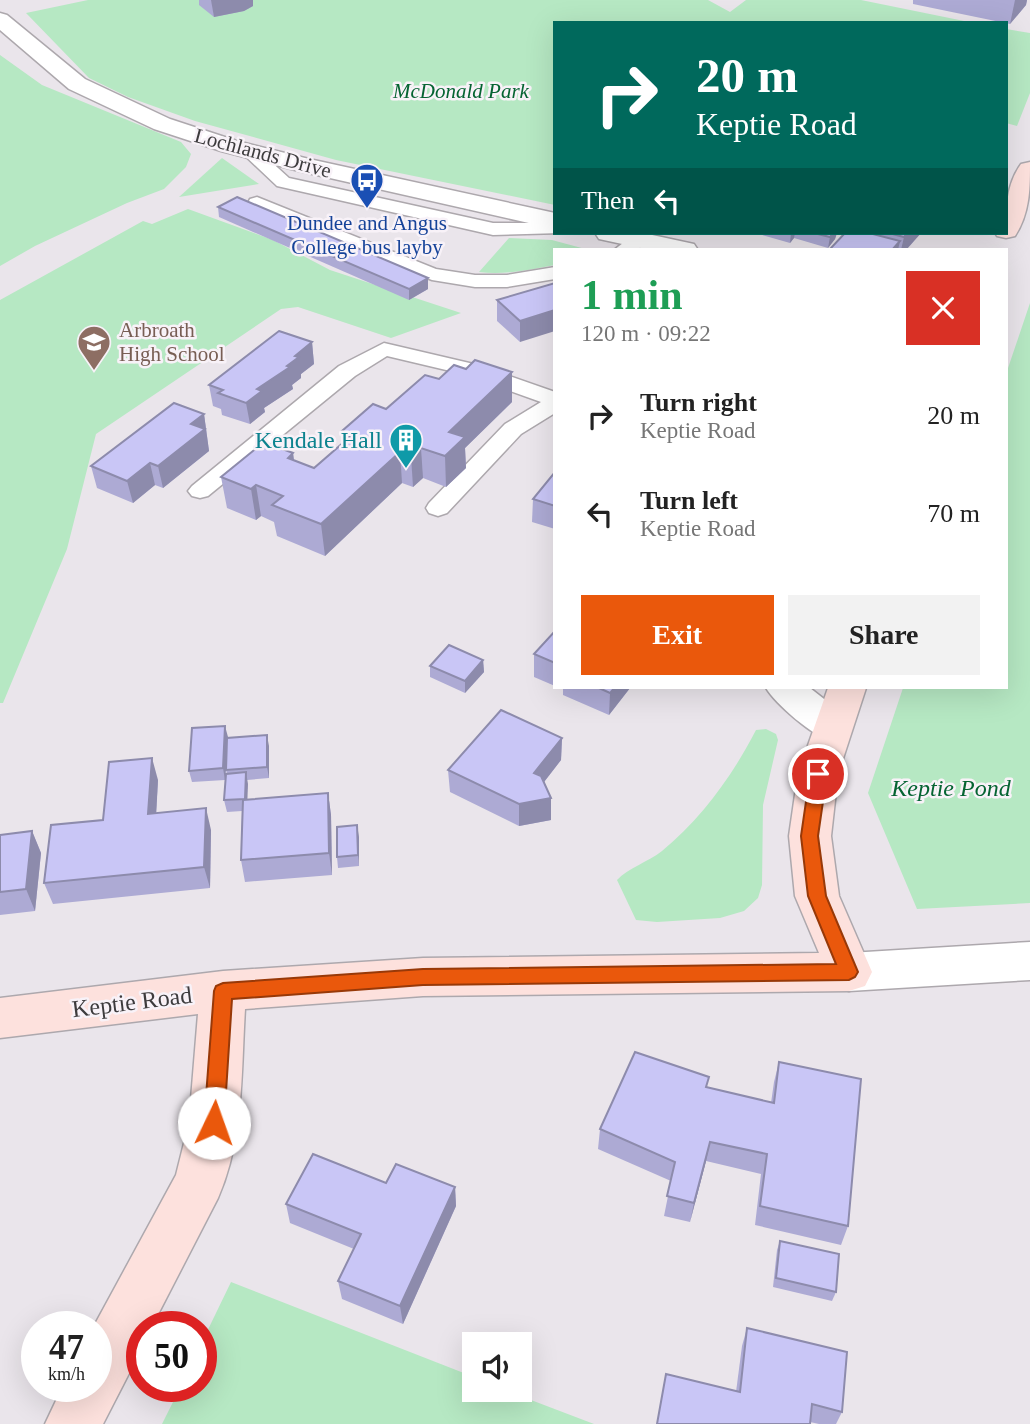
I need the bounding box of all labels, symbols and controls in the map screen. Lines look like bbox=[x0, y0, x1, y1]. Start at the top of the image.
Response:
text: 20 m bbox=[696, 48, 798, 103]
icon: right bbox=[581, 49, 672, 140]
park label: McDonald Park bbox=[392, 79, 530, 103]
text: Keptie Road bbox=[696, 106, 857, 142]
street label: Lochlands Drive bbox=[192, 123, 334, 183]
bus stop icon: Dundee and Angus College bus layby bbox=[348, 161, 386, 210]
icon: left bbox=[648, 182, 686, 220]
text: Then bbox=[581, 186, 634, 215]
place label: Dundee and Angus College bus layby bbox=[287, 211, 447, 259]
button: close bbox=[906, 271, 980, 345]
text: 1 min bbox=[581, 272, 683, 318]
place label: Arbroath High School bbox=[119, 318, 225, 366]
text: 120 m · 09:22 bbox=[581, 321, 711, 346]
school or university icon: Arbroath High School bbox=[75, 323, 113, 372]
text: Turn right bbox=[640, 388, 757, 417]
icon: right bbox=[581, 397, 619, 435]
text: 20 m bbox=[927, 401, 980, 430]
text: Keptie Road bbox=[640, 418, 756, 443]
building icon: Kendale Hall bbox=[387, 421, 425, 470]
place label: Kendale Hall bbox=[255, 427, 382, 453]
text: Turn left bbox=[640, 486, 738, 515]
icon: left bbox=[581, 495, 619, 533]
text: 70 m bbox=[927, 499, 980, 528]
text: Keptie Road bbox=[640, 516, 756, 541]
button: Exit bbox=[581, 595, 774, 675]
button: Share bbox=[788, 595, 980, 675]
pin bbox=[788, 744, 848, 804]
icon: arrive bbox=[799, 755, 837, 793]
park label: Keptie Pond bbox=[890, 775, 1012, 801]
street label: Keptie Road bbox=[71, 982, 193, 1022]
position arrow bbox=[177, 1086, 251, 1160]
speed limit sign: 50 bbox=[126, 1311, 217, 1402]
text: 47 bbox=[49, 1328, 84, 1367]
map controls bbox=[462, 1332, 532, 1402]
button: sound bbox=[462, 1332, 532, 1402]
text: km/h bbox=[48, 1364, 85, 1384]

